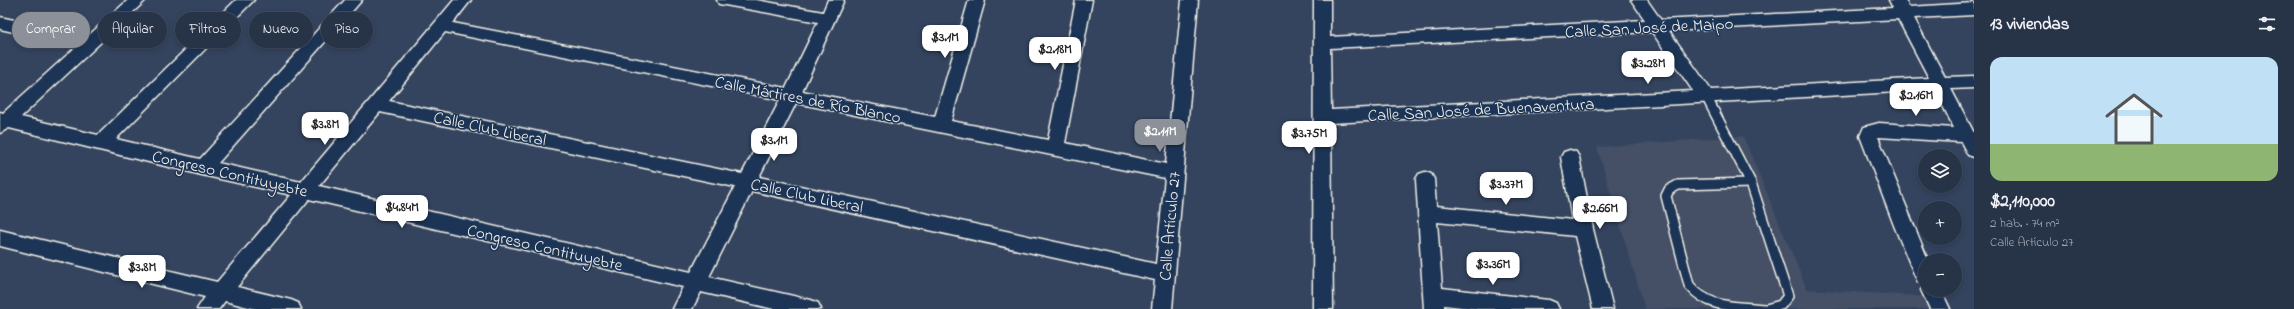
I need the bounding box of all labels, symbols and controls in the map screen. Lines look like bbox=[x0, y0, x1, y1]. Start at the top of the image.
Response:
chip: Comprar bbox=[12, 12, 90, 48]
chip: Alquilar bbox=[98, 12, 167, 48]
chip: Filtros bbox=[175, 12, 241, 48]
chip: Nuevo bbox=[249, 12, 313, 48]
chip: Piso bbox=[321, 12, 373, 48]
street label: Calle San José de Maipo bbox=[1564, 12, 1734, 45]
text: 13 viviendas bbox=[1990, 12, 2069, 37]
icon: filters bbox=[2256, 13, 2278, 35]
pin: $3.1M bbox=[917, 25, 973, 59]
text: $3.1M bbox=[931, 28, 959, 47]
pin: $2.18M bbox=[1022, 37, 1088, 71]
text: $2.18M bbox=[1038, 40, 1072, 59]
pin: $3.28M bbox=[1615, 51, 1681, 85]
text: $3.28M bbox=[1630, 54, 1666, 73]
street label: Calle Mártires de Río Blanco bbox=[713, 70, 903, 131]
pin: $2.16M bbox=[1883, 83, 1949, 117]
icon: home bbox=[2098, 83, 2170, 155]
text: $2.16M bbox=[1899, 86, 1933, 105]
street label: Calle San José de Buenaventura bbox=[1367, 92, 1595, 129]
street label: Calle Club Liberal bbox=[431, 105, 548, 154]
pin: $3.8M bbox=[297, 112, 353, 146]
text: $3.8M bbox=[311, 115, 339, 134]
pin: $2.11M bbox=[1127, 119, 1193, 153]
pin: $3.75M bbox=[1276, 121, 1342, 155]
text: $2.11M bbox=[1143, 122, 1177, 141]
text: $3.75M bbox=[1291, 124, 1327, 143]
pin: $3.1M bbox=[746, 128, 802, 162]
text: $3.1M bbox=[760, 131, 788, 150]
street label: Congreso Contituyebte bbox=[149, 144, 310, 207]
map controls bbox=[1918, 149, 1962, 297]
button: layers bbox=[1918, 149, 1962, 193]
street label: Calle Artículo 27 bbox=[1153, 171, 1188, 282]
street label: Calle Club Liberal bbox=[748, 172, 865, 221]
pin: $3.37M bbox=[1473, 172, 1539, 206]
text: $3.37M bbox=[1489, 175, 1523, 194]
text: $2,110,000 bbox=[1990, 189, 2055, 214]
pin: $4.84M bbox=[369, 195, 435, 229]
pin: $2.66M bbox=[1567, 196, 1633, 230]
text: $4.84M bbox=[385, 198, 419, 217]
text: $2.66M bbox=[1582, 199, 1618, 218]
button: + bbox=[1918, 201, 1962, 245]
text: 2 hab. · 74 m² bbox=[1990, 214, 2060, 233]
street label: Congreso Contituyebte bbox=[464, 218, 625, 281]
text: Calle Artículo 27 bbox=[1990, 233, 2074, 252]
pin: $3.36M bbox=[1460, 252, 1526, 286]
button: − bbox=[1918, 253, 1962, 297]
pin: $3.8M bbox=[114, 255, 170, 289]
text: $3.36M bbox=[1476, 255, 1510, 274]
text: $3.8M bbox=[128, 258, 156, 277]

